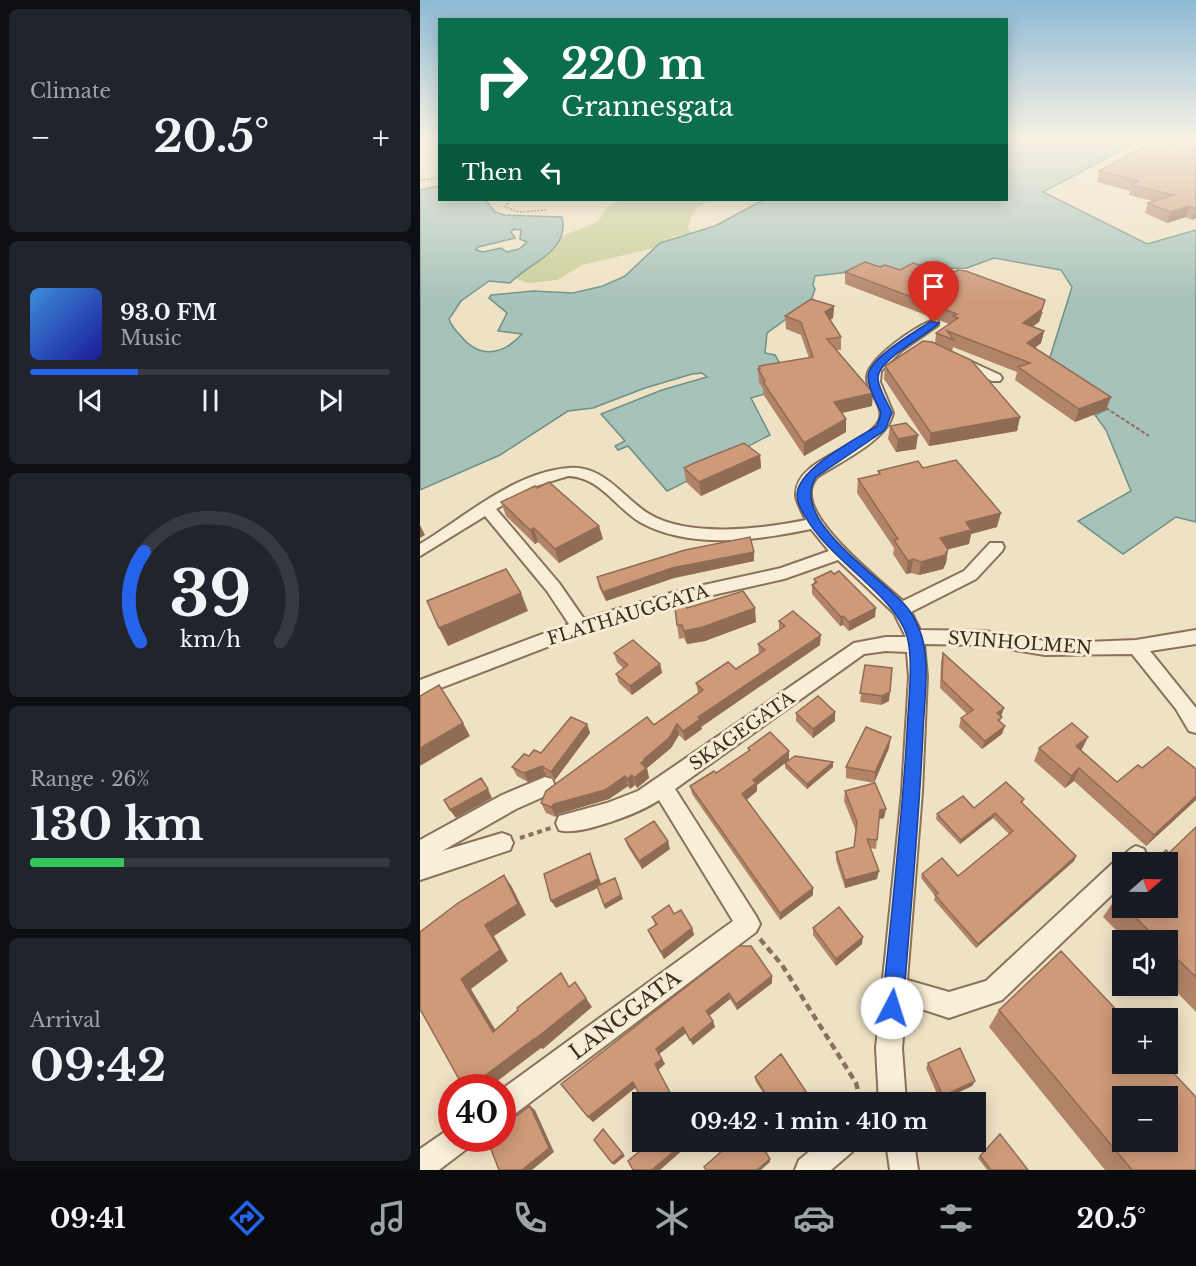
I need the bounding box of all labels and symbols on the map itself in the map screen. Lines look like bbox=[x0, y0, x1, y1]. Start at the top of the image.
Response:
pin bbox=[908, 261, 959, 323]
street label: FLATHAUGGATA bbox=[544, 580, 713, 650]
street label: SVINHOLMEN bbox=[947, 627, 1093, 659]
street label: SKAGEGATA bbox=[685, 686, 800, 775]
north arrow bbox=[1112, 852, 1178, 918]
street label: LANGGATA bbox=[564, 964, 686, 1065]
position arrow bbox=[860, 976, 924, 1040]
speed limit sign: 40 bbox=[438, 1074, 516, 1152]

